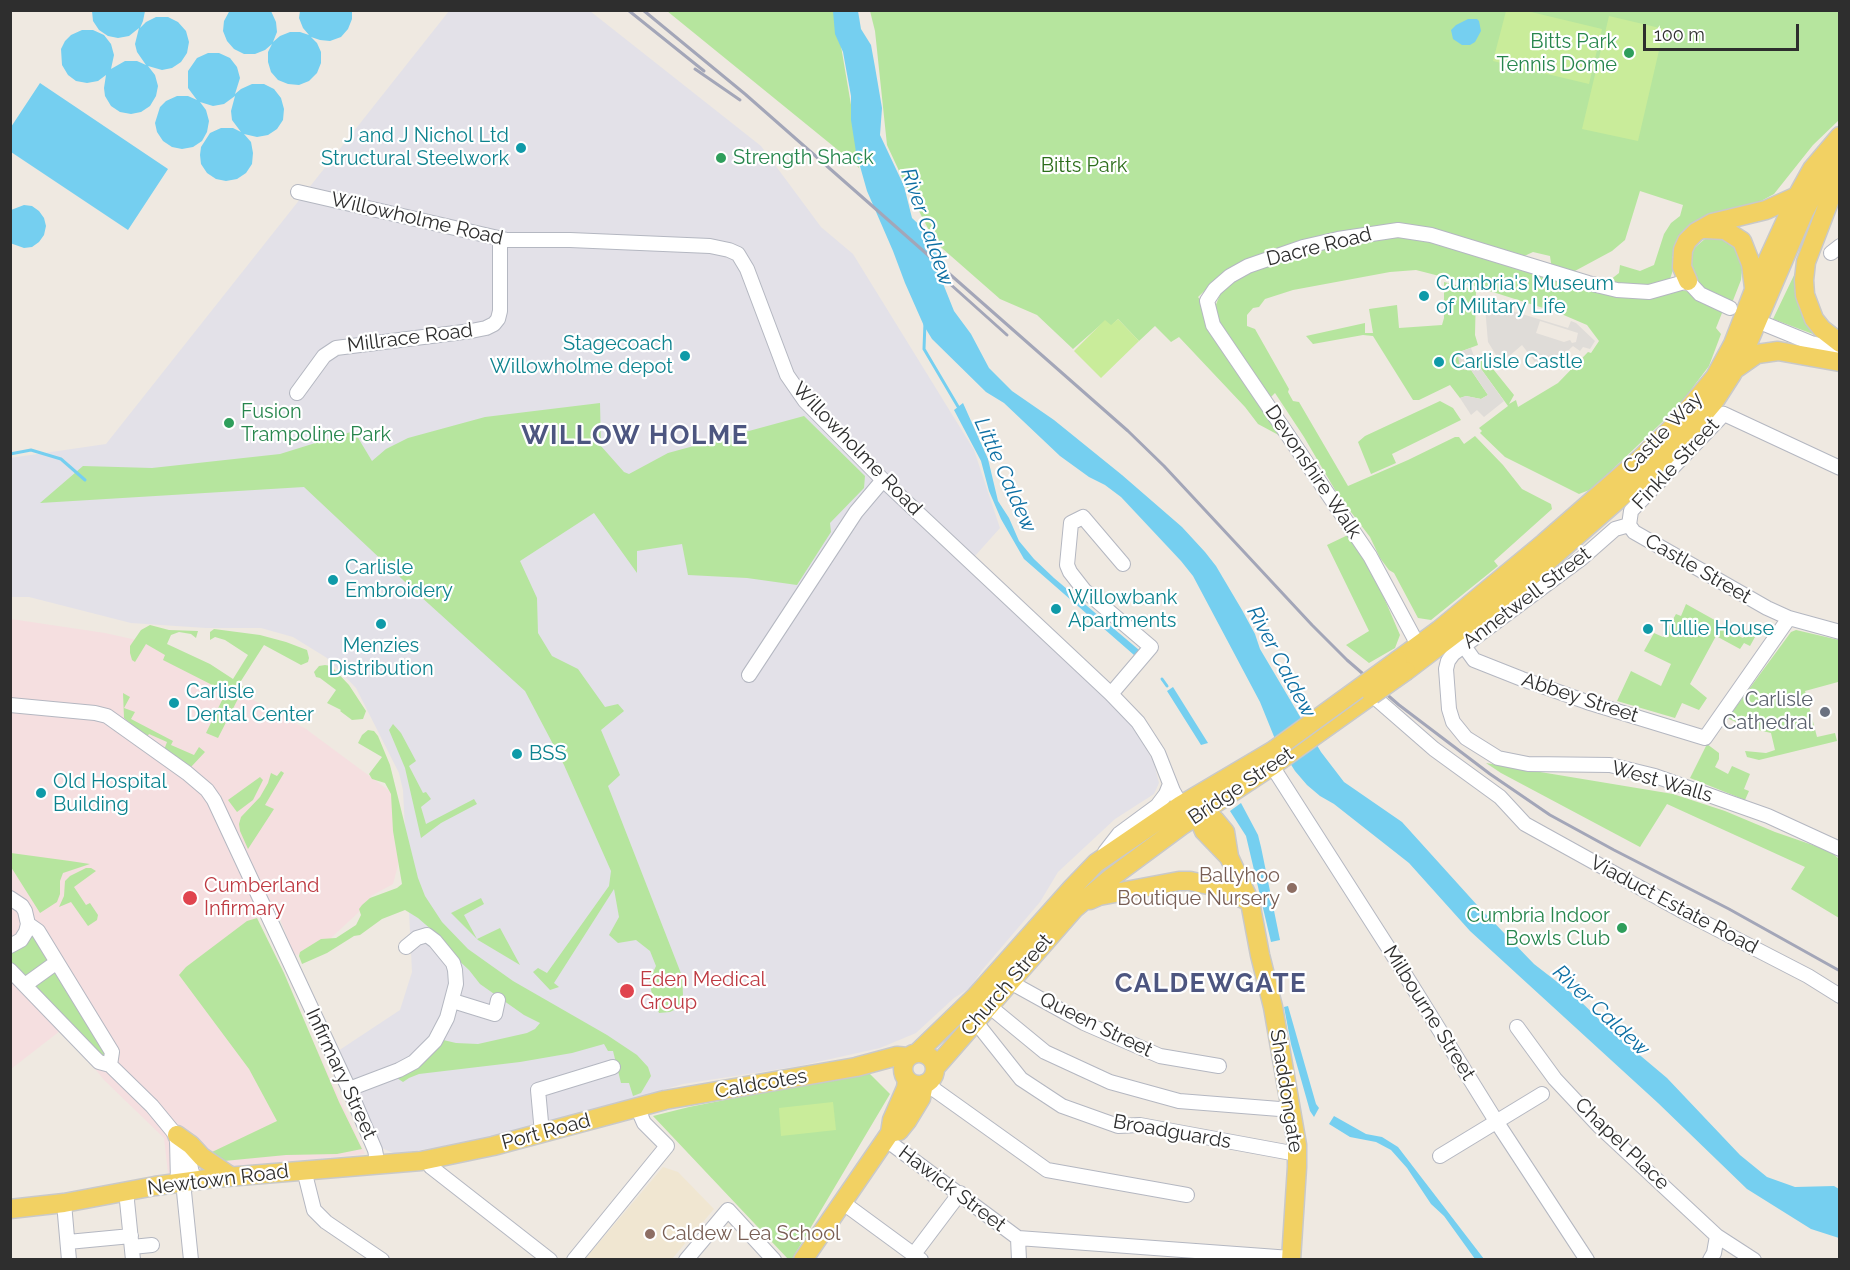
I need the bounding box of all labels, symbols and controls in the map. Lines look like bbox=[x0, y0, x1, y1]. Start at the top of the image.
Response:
scale bar bbox=[1646, 12, 1802, 50]
text: 100 m bbox=[1654, 24, 1705, 45]
place label: Bitts Park Tennis Dome bbox=[1497, 30, 1617, 77]
marker: Bitts Park Tennis Dome bbox=[1622, 46, 1636, 60]
place label: J and J Nichol Ltd Structural Steelwork bbox=[321, 124, 509, 171]
marker: J and J Nichol Ltd Structural Steelwork bbox=[514, 141, 528, 155]
place label: Strength Shack bbox=[733, 146, 874, 170]
marker: Strength Shack bbox=[714, 151, 728, 165]
park label: Bitts Park bbox=[1041, 154, 1127, 178]
water label: River Caldew bbox=[895, 165, 959, 289]
street label: Willowholme Road bbox=[328, 187, 506, 251]
street label: Dacre Road bbox=[1264, 222, 1374, 272]
place label: Cumbria's Museum of Military Life bbox=[1436, 272, 1614, 319]
marker: Cumbria's Museum of Military Life bbox=[1417, 289, 1431, 303]
street label: Millrace Road bbox=[346, 318, 474, 358]
place label: Stagecoach Willowholme depot bbox=[490, 332, 673, 379]
marker: Stagecoach Willowholme depot bbox=[678, 349, 692, 363]
place label: Carlisle Castle bbox=[1451, 350, 1583, 374]
marker: Carlisle Castle bbox=[1432, 355, 1446, 369]
street label: Willowholme Road bbox=[787, 377, 927, 521]
street label: Castle Way bbox=[1618, 387, 1708, 479]
place label: Fusion Trampoline Park bbox=[241, 400, 391, 447]
street label: Devonshire Walk bbox=[1260, 401, 1366, 543]
street label: Finkle Street bbox=[1628, 413, 1724, 515]
water label: Little Caldew bbox=[969, 414, 1041, 536]
marker: Fusion Trampoline Park bbox=[222, 416, 236, 430]
district label: WILLOW HOLME bbox=[521, 420, 749, 452]
street label: Castle Street bbox=[1641, 529, 1755, 609]
street label: Annetwell Street bbox=[1458, 542, 1596, 654]
place label: Carlisle Embroidery bbox=[345, 556, 453, 603]
marker: Carlisle Embroidery bbox=[326, 573, 340, 587]
place label: Willowbank Apartments bbox=[1068, 586, 1177, 633]
marker: Willowbank Apartments bbox=[1049, 602, 1063, 616]
water label: River Caldew bbox=[1241, 602, 1321, 722]
marker: Menzies Distribution bbox=[374, 617, 388, 631]
place label: Tullie House bbox=[1660, 617, 1774, 641]
marker: Tullie House bbox=[1641, 622, 1655, 636]
place label: Menzies Distribution bbox=[328, 634, 434, 681]
street label: Abbey Street bbox=[1519, 668, 1641, 728]
place label: Carlisle Dental Center bbox=[186, 680, 314, 727]
place label: Carlisle Cathedral bbox=[1723, 688, 1813, 735]
marker: Carlisle Dental Center bbox=[167, 696, 181, 710]
marker: Carlisle Cathedral bbox=[1818, 705, 1832, 719]
place label: BSS bbox=[529, 742, 567, 766]
street label: Bridge Street bbox=[1184, 742, 1298, 830]
marker: BSS bbox=[510, 747, 524, 761]
street label: West Walls bbox=[1609, 756, 1715, 808]
place label: Old Hospital Building bbox=[53, 770, 167, 817]
marker: Old Hospital Building bbox=[34, 786, 48, 800]
street label: Viaduct Estate Road bbox=[1586, 851, 1762, 959]
place label: Ballyhoo Boutique Nursery bbox=[1117, 864, 1280, 911]
place label: Cumberland Infirmary bbox=[204, 874, 320, 921]
marker: Ballyhoo Boutique Nursery bbox=[1285, 881, 1299, 895]
marker: Cumberland Infirmary bbox=[181, 889, 199, 907]
place label: Cumbria Indoor Bowls Club bbox=[1466, 904, 1610, 951]
marker: Cumbria Indoor Bowls Club bbox=[1615, 921, 1629, 935]
street label: Church Street bbox=[956, 929, 1058, 1041]
street label: Milbourne Street bbox=[1378, 941, 1480, 1085]
water label: River Caldew bbox=[1548, 960, 1654, 1062]
place label: Eden Medical Group bbox=[640, 968, 766, 1015]
district label: CALDEWGATE bbox=[1115, 968, 1307, 1000]
marker: Eden Medical Group bbox=[618, 982, 636, 1000]
street label: Queen Street bbox=[1036, 987, 1156, 1063]
street label: Infirmary Street bbox=[300, 1005, 382, 1143]
street label: Shaddongate bbox=[1264, 1028, 1308, 1154]
street label: Caldcotes bbox=[713, 1064, 809, 1104]
street label: Chapel Place bbox=[1570, 1093, 1674, 1195]
street label: Port Road bbox=[499, 1109, 593, 1155]
street label: Broadguards bbox=[1111, 1110, 1233, 1154]
street label: Hawick Street bbox=[894, 1141, 1010, 1237]
street label: Newtown Road bbox=[146, 1159, 290, 1201]
place label: Caldew Lea School bbox=[662, 1222, 841, 1246]
marker: Caldew Lea School bbox=[643, 1227, 657, 1241]

